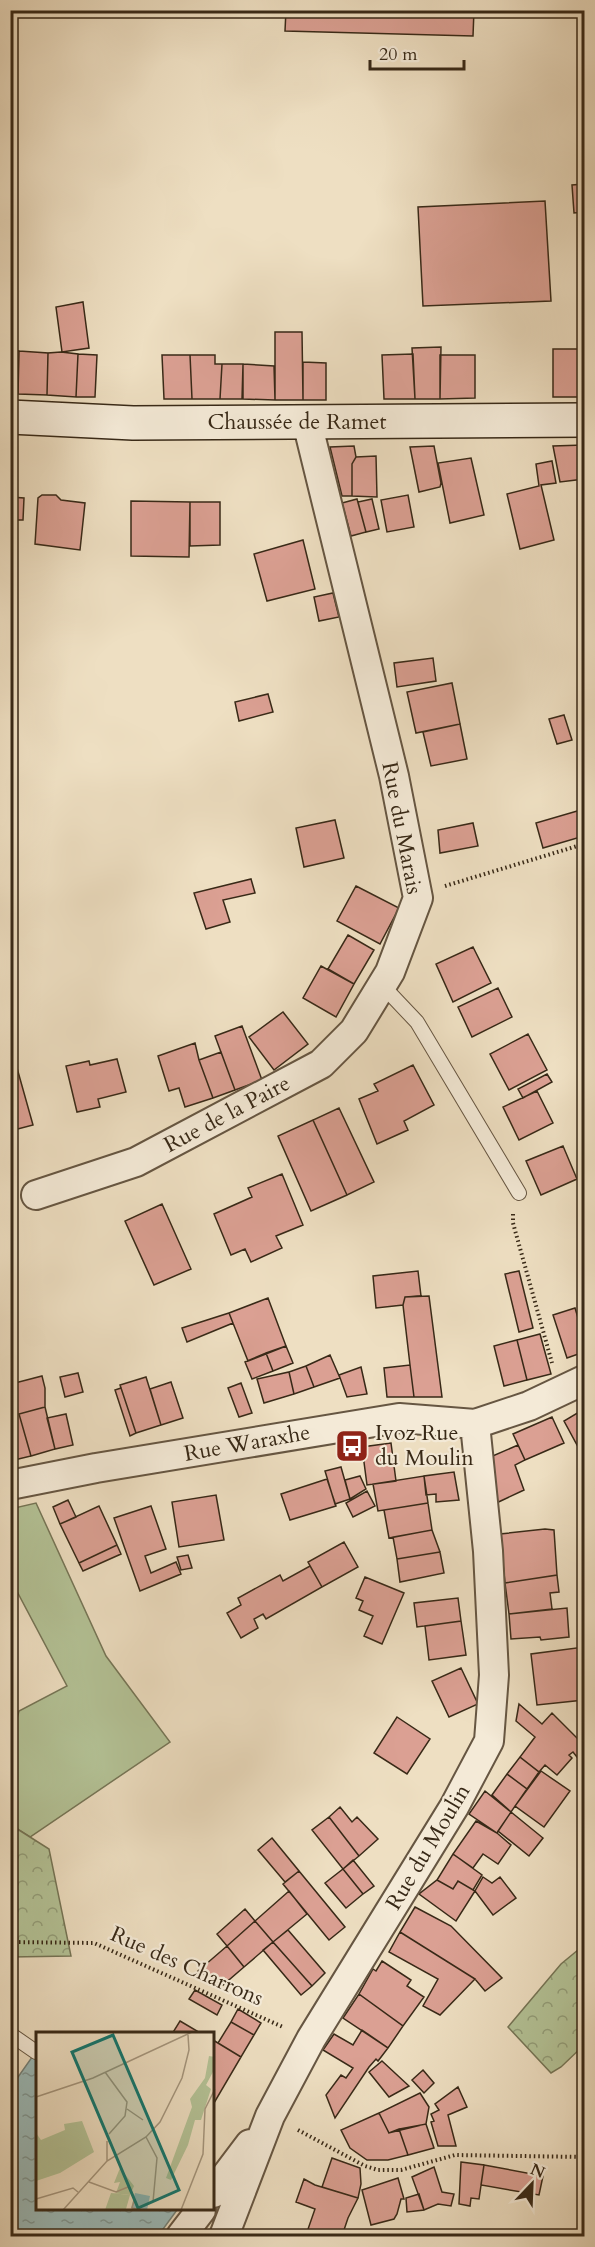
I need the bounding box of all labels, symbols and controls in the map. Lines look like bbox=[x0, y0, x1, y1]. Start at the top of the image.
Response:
scale bar bbox=[370, 33, 464, 71]
text: 20 m bbox=[379, 42, 418, 67]
street label: Chaussée de Ramet bbox=[208, 407, 387, 437]
street label: Rue du Marais bbox=[374, 759, 430, 897]
street label: Rue de la Paire bbox=[159, 1068, 295, 1160]
street label: Rue Waraxhe bbox=[182, 1417, 312, 1469]
place label: Ivoz Rue du Moulin bbox=[375, 1418, 474, 1473]
bus stop icon: Ivoz Rue du Moulin bbox=[334, 1428, 370, 1464]
street label: Rue du Moulin bbox=[379, 1778, 478, 1916]
street label: Rue des Charrons bbox=[106, 1919, 268, 2013]
inset map bbox=[36, 2032, 214, 2211]
north arrow bbox=[502, 2154, 562, 2214]
text: N bbox=[527, 2158, 548, 2184]

